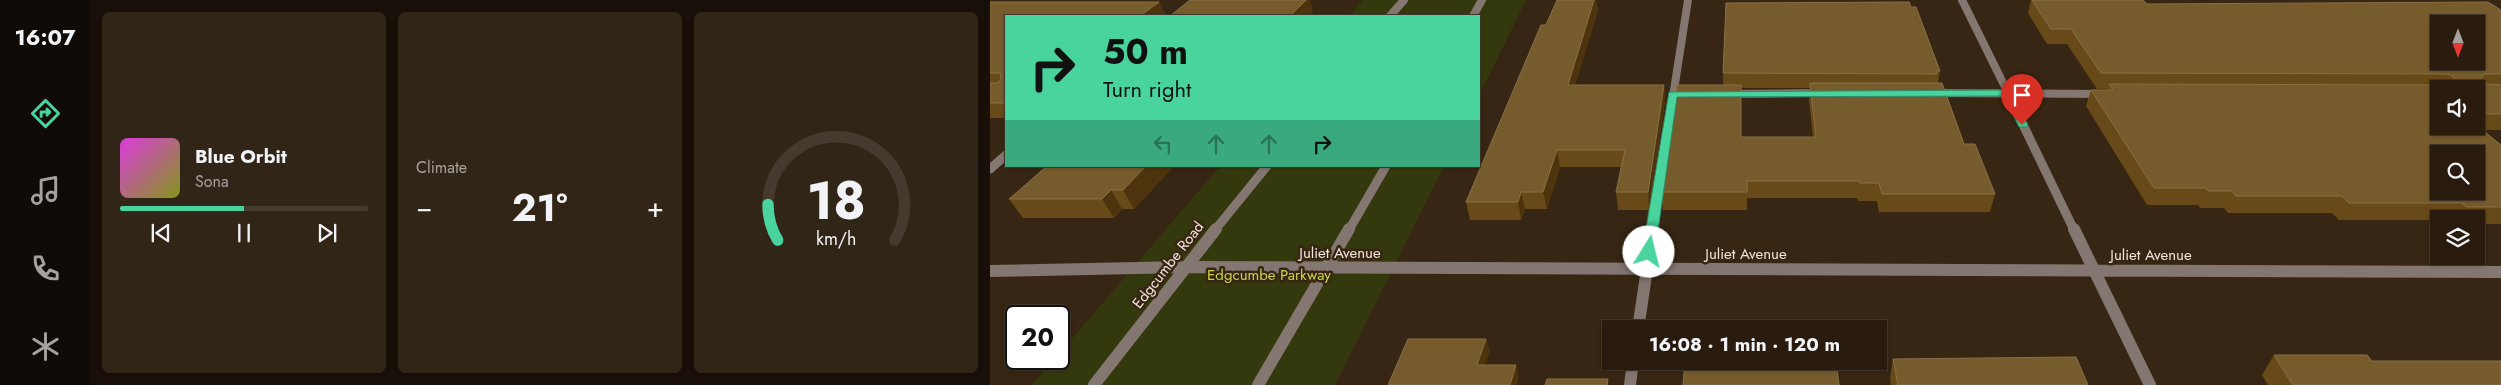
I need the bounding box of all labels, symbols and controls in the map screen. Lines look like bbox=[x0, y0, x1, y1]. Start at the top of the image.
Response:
north arrow bbox=[2430, 15, 2485, 70]
map controls bbox=[2430, 15, 2485, 265]
text: 16:07 bbox=[15, 21, 75, 53]
text: 50 m bbox=[1103, 27, 1188, 77]
icon: right bbox=[1020, 35, 1085, 100]
text: Turn right bbox=[1103, 73, 1191, 105]
pin bbox=[2001, 74, 2043, 125]
button: sound bbox=[2430, 80, 2485, 135]
icon: arrive bbox=[2008, 81, 2036, 109]
icon: directions bbox=[28, 96, 63, 131]
icon: left bbox=[1149, 130, 1177, 158]
icon: ahead bbox=[1202, 130, 1230, 158]
icon: ahead bbox=[1255, 130, 1283, 158]
icon: right bbox=[1308, 130, 1336, 158]
text: Blue Orbit bbox=[195, 143, 287, 170]
button: search bbox=[2430, 145, 2485, 200]
text: Climate bbox=[416, 156, 467, 179]
text: 18 bbox=[806, 163, 866, 239]
text: Sona bbox=[195, 170, 229, 193]
icon: music bbox=[28, 173, 63, 208]
text: 21° bbox=[512, 180, 567, 235]
text: − bbox=[416, 187, 433, 228]
text: + bbox=[647, 187, 664, 228]
button: layers bbox=[2430, 210, 2485, 265]
street label: Edgcumbe Road bbox=[1127, 217, 1209, 313]
icon: previous bbox=[147, 219, 175, 247]
icon: pause bbox=[230, 219, 258, 247]
icon: next bbox=[313, 219, 341, 247]
position arrow bbox=[1622, 225, 1674, 277]
text: km/h bbox=[816, 226, 856, 252]
street label: Juliet Avenue bbox=[1297, 242, 1381, 264]
street label: Juliet Avenue bbox=[1703, 243, 1787, 265]
street label: Juliet Avenue bbox=[2108, 244, 2192, 266]
icon: phone bbox=[28, 251, 63, 286]
park label: Edgcumbe Parkway bbox=[1207, 264, 1331, 286]
speed limit sign: 20 bbox=[1005, 305, 1070, 370]
icon: climate bbox=[28, 329, 63, 364]
text: 16:08 · 1 min · 120 m bbox=[1649, 331, 1840, 358]

